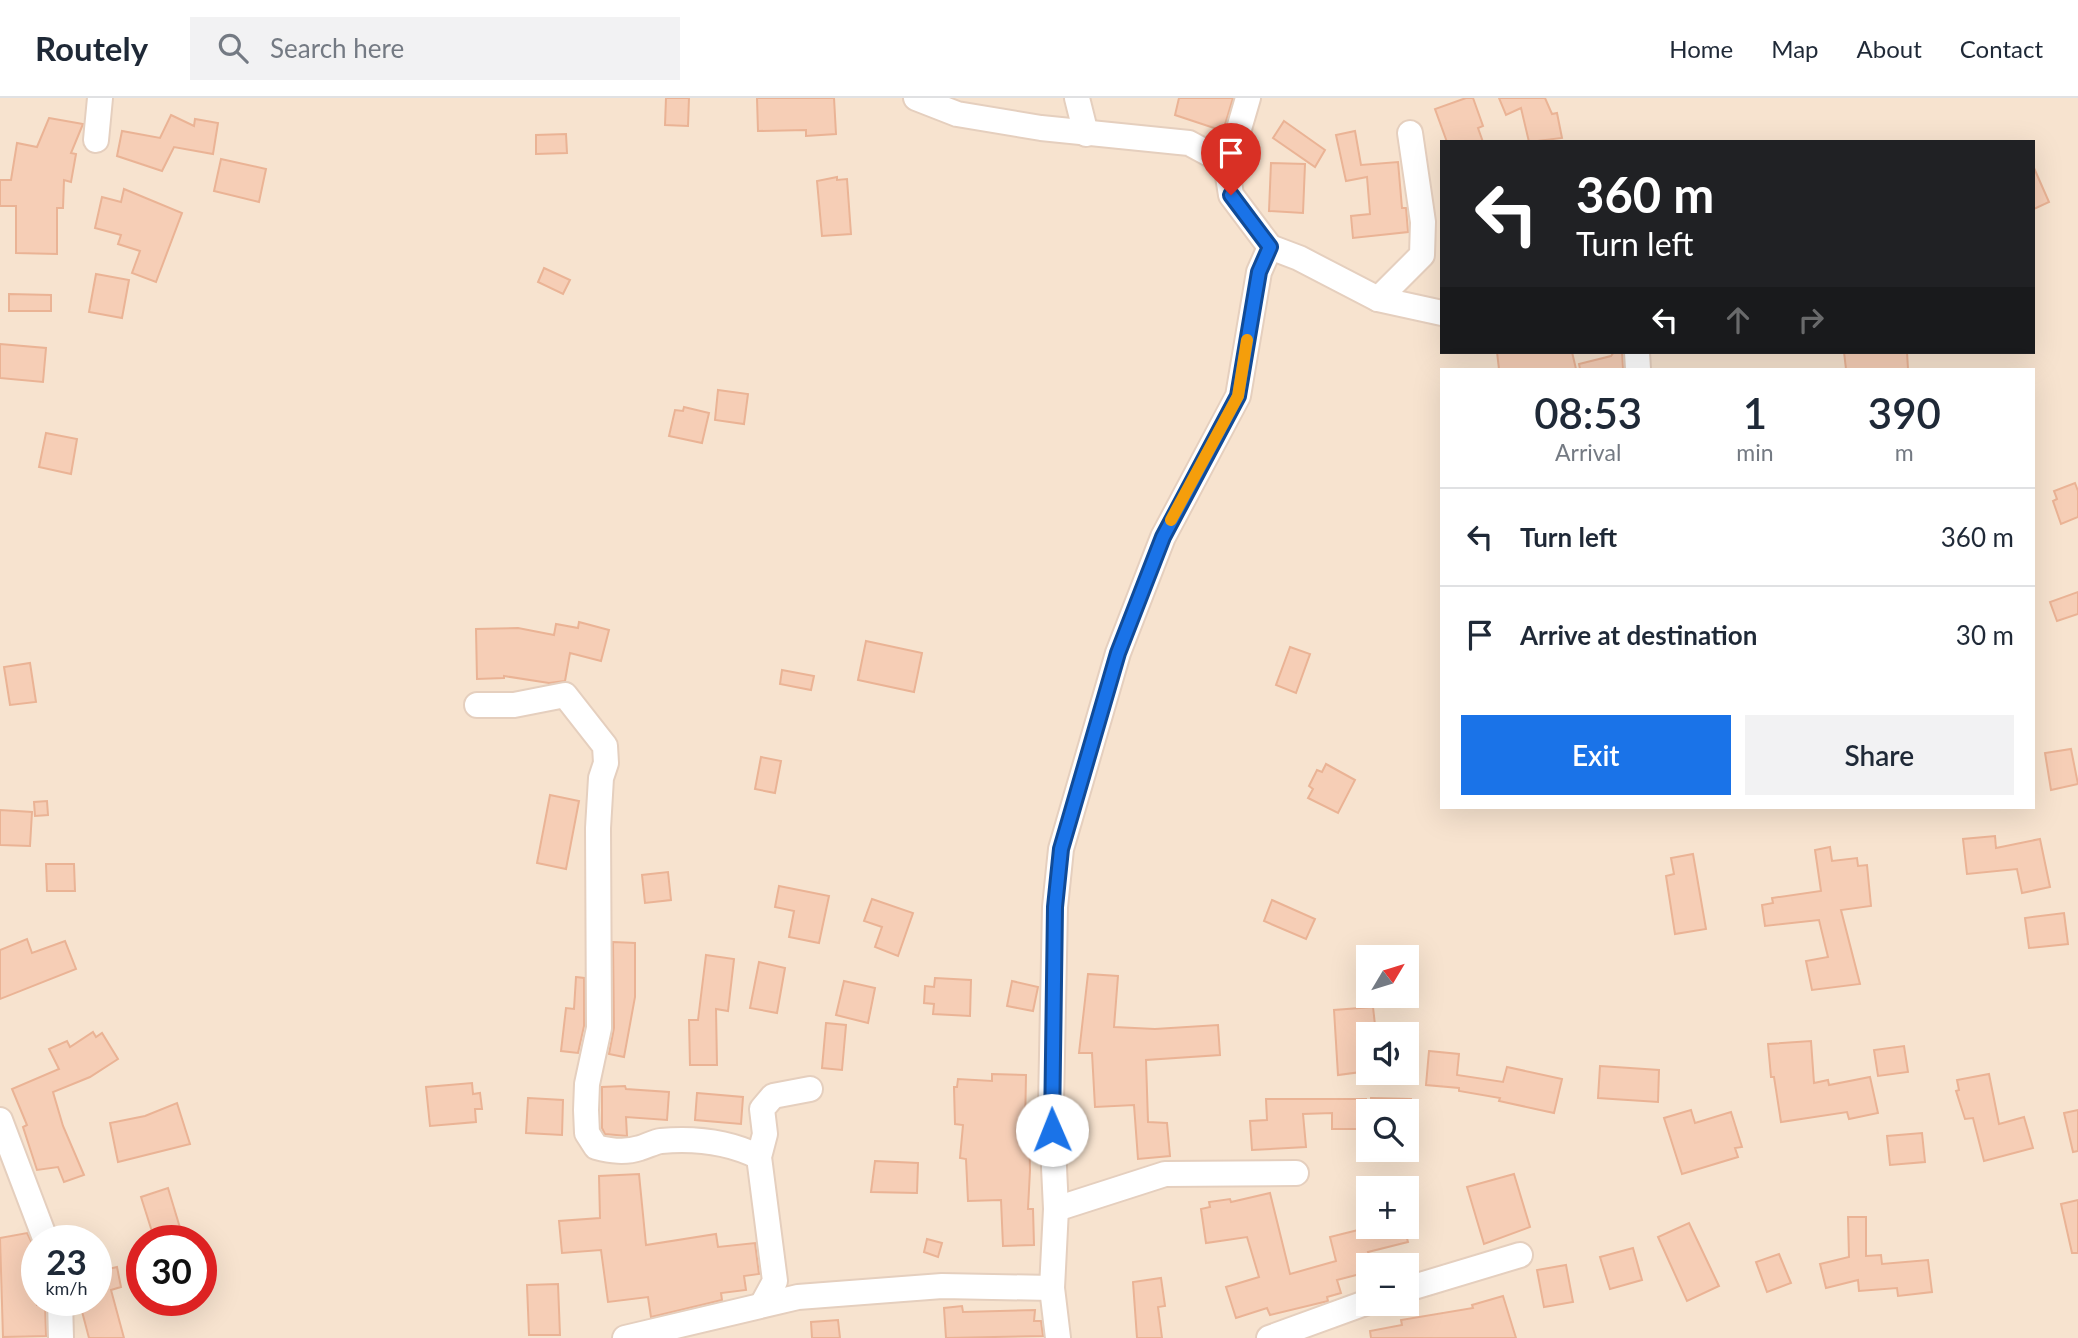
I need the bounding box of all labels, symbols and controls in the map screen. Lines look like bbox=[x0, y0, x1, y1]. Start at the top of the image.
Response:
search box bbox=[190, 17, 680, 80]
text: Routely bbox=[35, 28, 148, 68]
icon: search bbox=[214, 29, 252, 67]
text: Search here bbox=[270, 32, 404, 64]
text: Home bbox=[1669, 34, 1733, 63]
text: Map bbox=[1771, 34, 1819, 63]
text: About bbox=[1857, 34, 1922, 63]
text: Contact bbox=[1960, 34, 2043, 63]
pin bbox=[1201, 123, 1261, 195]
icon: arrive bbox=[1212, 134, 1250, 172]
text: 360 m bbox=[1576, 165, 1714, 223]
icon: left bbox=[1461, 168, 1552, 259]
text: Turn left bbox=[1576, 224, 1693, 263]
icon: left bbox=[1646, 301, 1684, 339]
icon: ahead bbox=[1719, 301, 1757, 339]
icon: right bbox=[1792, 301, 1830, 339]
text: 08:53 bbox=[1534, 388, 1642, 438]
text: 1 bbox=[1743, 388, 1767, 438]
text: 390 bbox=[1868, 388, 1941, 438]
text: Arrival bbox=[1555, 438, 1621, 466]
text: min bbox=[1736, 438, 1774, 466]
text: m bbox=[1895, 438, 1914, 466]
icon: left bbox=[1461, 518, 1499, 556]
text: Turn left bbox=[1520, 521, 1617, 553]
text: 360 m bbox=[1941, 521, 2014, 553]
icon: arrive bbox=[1461, 616, 1499, 654]
text: Arrive at destination bbox=[1520, 619, 1757, 651]
text: 30 m bbox=[1956, 619, 2014, 651]
button: Exit bbox=[1461, 715, 1731, 795]
button: Share bbox=[1745, 715, 2014, 795]
north arrow bbox=[1356, 945, 1419, 1008]
map controls bbox=[1356, 945, 1419, 1316]
button: sound bbox=[1356, 1022, 1419, 1085]
position arrow bbox=[1015, 1093, 1089, 1167]
button: search bbox=[1356, 1099, 1419, 1162]
button: + bbox=[1356, 1176, 1419, 1239]
speed limit sign: 30 bbox=[126, 1225, 217, 1316]
text: 23 bbox=[46, 1240, 87, 1282]
button: − bbox=[1356, 1253, 1419, 1316]
text: km/h bbox=[45, 1277, 88, 1299]

